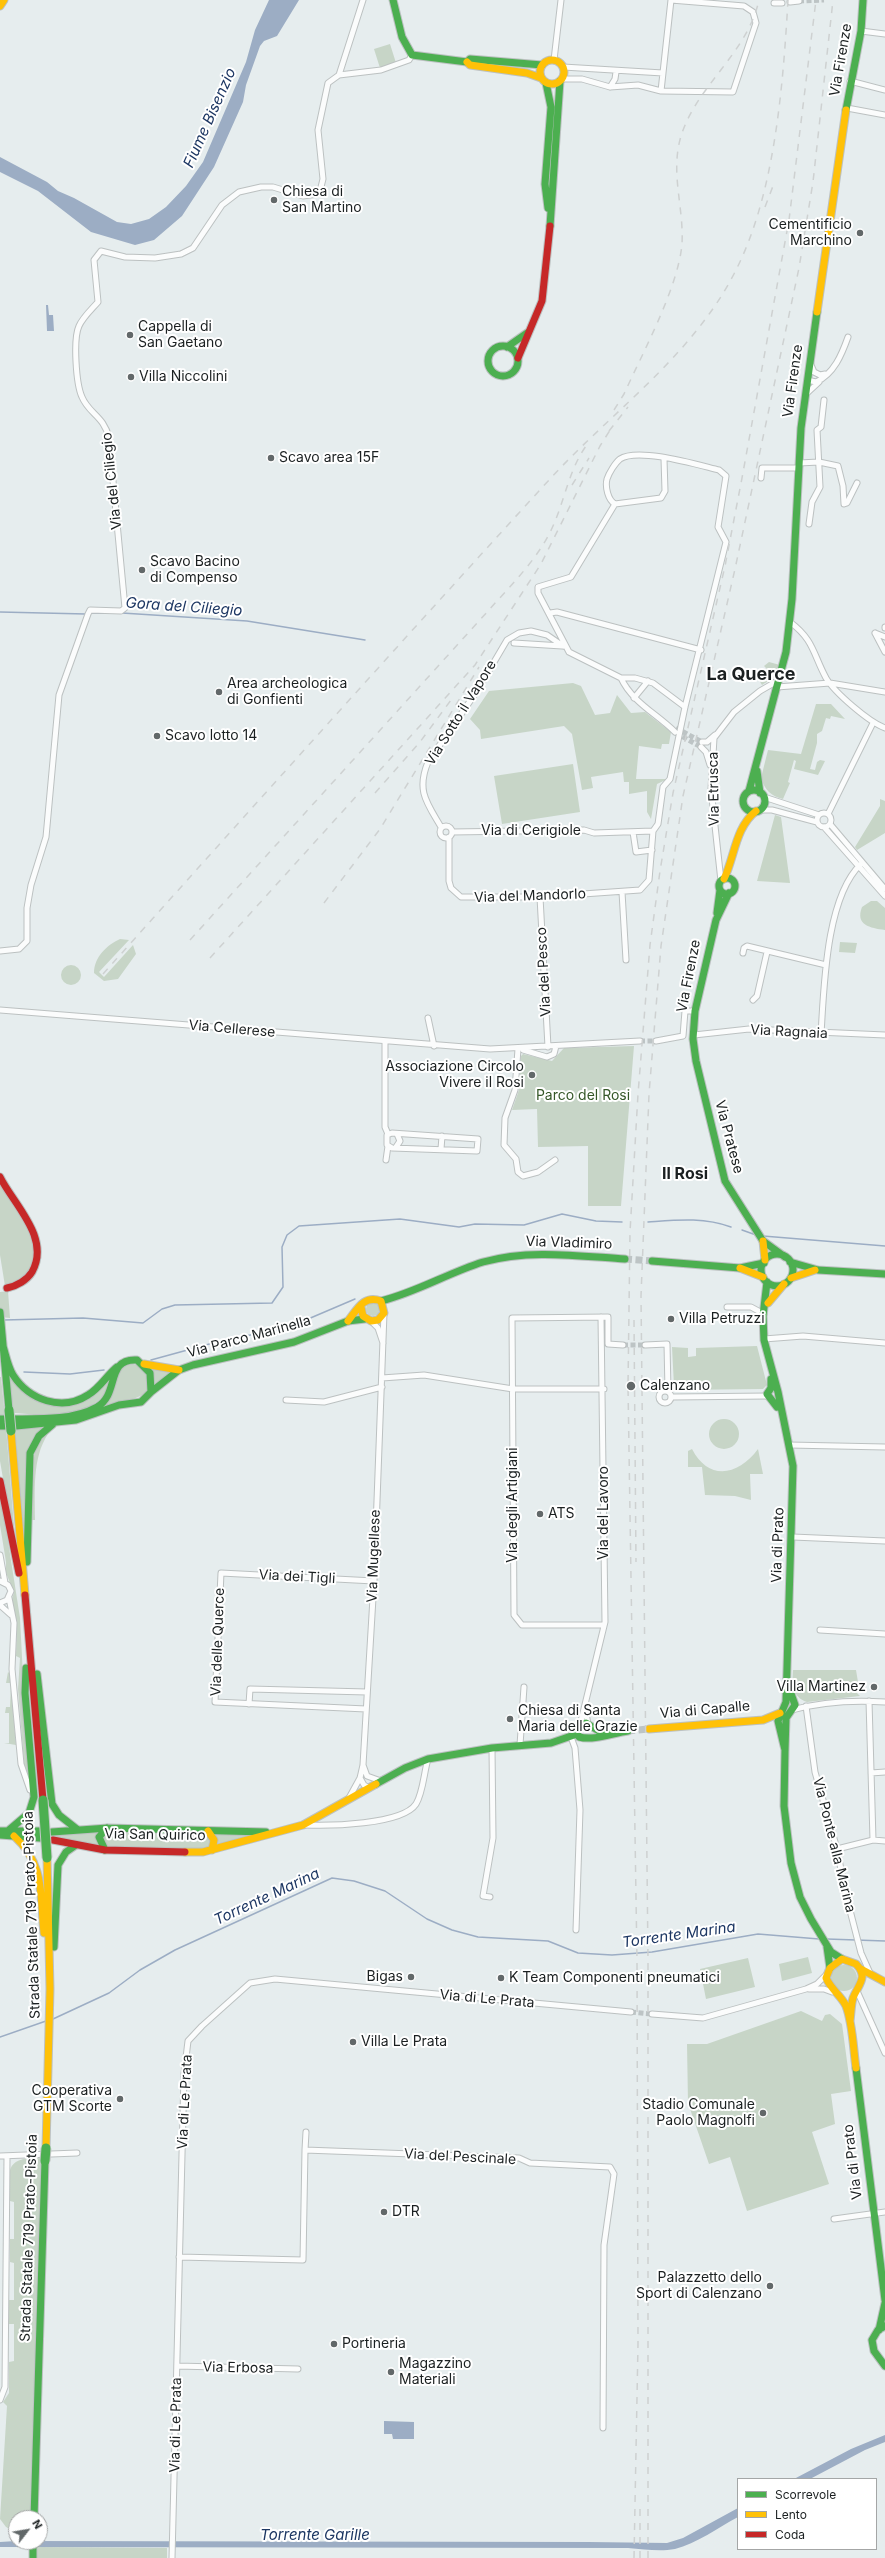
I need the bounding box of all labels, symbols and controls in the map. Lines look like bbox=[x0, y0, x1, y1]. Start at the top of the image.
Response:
street label: Via Firenze bbox=[826, 22, 856, 98]
water label: Fiume Bisenzio bbox=[180, 65, 240, 171]
place label: Chiesa di San Martino bbox=[282, 184, 362, 216]
marker: Chiesa di San Martino bbox=[269, 195, 279, 205]
place label: Cementificio Marchino bbox=[769, 217, 852, 250]
marker: Cementificio Marchino bbox=[855, 228, 865, 238]
place label: Cappella di San Gaetano bbox=[138, 319, 223, 352]
marker: Cappella di San Gaetano bbox=[125, 330, 135, 340]
street label: Via Firenze bbox=[780, 343, 806, 419]
place label: Villa Niccolini bbox=[139, 369, 227, 385]
marker: Villa Niccolini bbox=[126, 372, 136, 382]
street label: Via del Ciliegio bbox=[99, 431, 125, 531]
place label: Scavo area 15F bbox=[279, 450, 379, 466]
marker: Scavo area 15F bbox=[266, 453, 276, 463]
place label: Scavo Bacino di Compenso bbox=[150, 554, 240, 586]
marker: Scavo Bacino di Compenso bbox=[137, 565, 147, 575]
water label: Gora del Ciliegio bbox=[125, 594, 243, 620]
street label: Via Sotto il Vapore bbox=[422, 657, 500, 769]
district label: La Querce bbox=[706, 664, 796, 686]
place label: Area archeologica di Gonfienti bbox=[227, 676, 347, 708]
marker: Area archeologica di Gonfienti bbox=[214, 687, 224, 697]
place label: Scavo lotto 14 bbox=[165, 728, 257, 744]
marker: Scavo lotto 14 bbox=[152, 731, 162, 741]
street label: Via Etrusca bbox=[705, 751, 723, 827]
street label: Via di Cerigiole bbox=[481, 823, 581, 839]
street label: Via del Mandorlo bbox=[474, 886, 586, 906]
street label: Via del Pesco bbox=[533, 927, 555, 1017]
street label: Via Firenze bbox=[674, 938, 704, 1014]
street label: Via Cellerese bbox=[188, 1017, 276, 1041]
street label: Via Ragnaia bbox=[750, 1022, 828, 1042]
place label: Associazione Circolo Vivere il Rosi bbox=[385, 1059, 524, 1092]
marker: Associazione Circolo Vivere il Rosi bbox=[527, 1070, 537, 1080]
park label: Parco del Rosi bbox=[536, 1088, 630, 1104]
street label: Via Pratese bbox=[711, 1099, 747, 1175]
district label: Il Rosi bbox=[662, 1164, 708, 1184]
street label: Via Vladimiro bbox=[525, 1233, 613, 1253]
place label: Villa Petruzzi bbox=[679, 1311, 765, 1327]
street label: Via Parco Marinella bbox=[185, 1312, 313, 1362]
marker: Villa Petruzzi bbox=[666, 1314, 676, 1324]
place label: Calenzano bbox=[640, 1378, 710, 1394]
marker: Calenzano bbox=[625, 1380, 637, 1392]
street label: Via degli Artigiani bbox=[505, 1447, 521, 1563]
street label: Via del Lavoro bbox=[596, 1466, 612, 1560]
place label: ATS bbox=[548, 1506, 574, 1522]
street label: Via di Prato bbox=[768, 1507, 788, 1583]
street label: Via Mugellese bbox=[364, 1509, 384, 1603]
marker: ATS bbox=[535, 1509, 545, 1519]
street label: Via dei Tigli bbox=[258, 1567, 336, 1587]
street label: Via delle Querce bbox=[208, 1587, 228, 1697]
place label: Villa Martinez bbox=[776, 1679, 866, 1695]
marker: Villa Martinez bbox=[869, 1682, 879, 1692]
street label: Via di Capalle bbox=[659, 1698, 751, 1722]
place label: Chiesa di Santa Maria delle Grazie bbox=[518, 1703, 638, 1736]
marker: Chiesa di Santa Maria delle Grazie bbox=[505, 1714, 515, 1724]
street label: Via Ponte alla Marina bbox=[809, 1776, 859, 1914]
street label: Strada Statale 719 Prato-Pistoia bbox=[20, 1811, 44, 2019]
street label: Via San Quirico bbox=[104, 1826, 206, 1844]
water label: Torrente Marina bbox=[211, 1865, 323, 1929]
water label: Torrente Marina bbox=[621, 1918, 737, 1952]
place label: Bigas bbox=[367, 1969, 403, 1985]
place label: K Team Componenti pneumatici bbox=[509, 1970, 720, 1986]
marker: Bigas bbox=[406, 1972, 416, 1982]
marker: K Team Componenti pneumatici bbox=[496, 1973, 506, 1983]
street label: Via di Le Prata bbox=[439, 1986, 535, 2012]
place label: Villa Le Prata bbox=[361, 2034, 447, 2050]
marker: Villa Le Prata bbox=[348, 2037, 358, 2047]
street label: Via di Le Prata bbox=[174, 2054, 196, 2150]
place label: Cooperativa GTM Scorte bbox=[31, 2083, 112, 2116]
marker: Cooperativa GTM Scorte bbox=[115, 2094, 125, 2104]
place label: Stadio Comunale Paolo Magnolfi bbox=[642, 2097, 755, 2130]
marker: Stadio Comunale Paolo Magnolfi bbox=[758, 2108, 768, 2118]
street label: Via di Prato bbox=[840, 2123, 866, 2201]
street label: Strada Statale 719 Prato-Pistoia bbox=[17, 2134, 41, 2342]
street label: Via del Pescinale bbox=[403, 2146, 517, 2168]
place label: DTR bbox=[392, 2204, 420, 2220]
marker: DTR bbox=[379, 2207, 389, 2217]
place label: Palazzetto dello Sport di Calenzano bbox=[636, 2270, 762, 2302]
marker: Palazzetto dello Sport di Calenzano bbox=[765, 2281, 775, 2291]
place label: Portineria bbox=[342, 2336, 406, 2352]
marker: Portineria bbox=[329, 2339, 339, 2349]
place label: Magazzino Materiali bbox=[399, 2356, 471, 2388]
street label: Via Erbosa bbox=[202, 2359, 274, 2377]
marker: Magazzino Materiali bbox=[386, 2367, 396, 2377]
street label: Via di Le Prata bbox=[167, 2377, 185, 2473]
legend bbox=[737, 2478, 877, 2550]
text: Scorrevole bbox=[775, 2487, 836, 2502]
text: Lento bbox=[775, 2507, 807, 2522]
north arrow bbox=[8, 2510, 48, 2550]
text: N bbox=[29, 2517, 46, 2532]
water label: Torrente Garille bbox=[260, 2526, 370, 2544]
text: Coda bbox=[775, 2527, 805, 2542]

